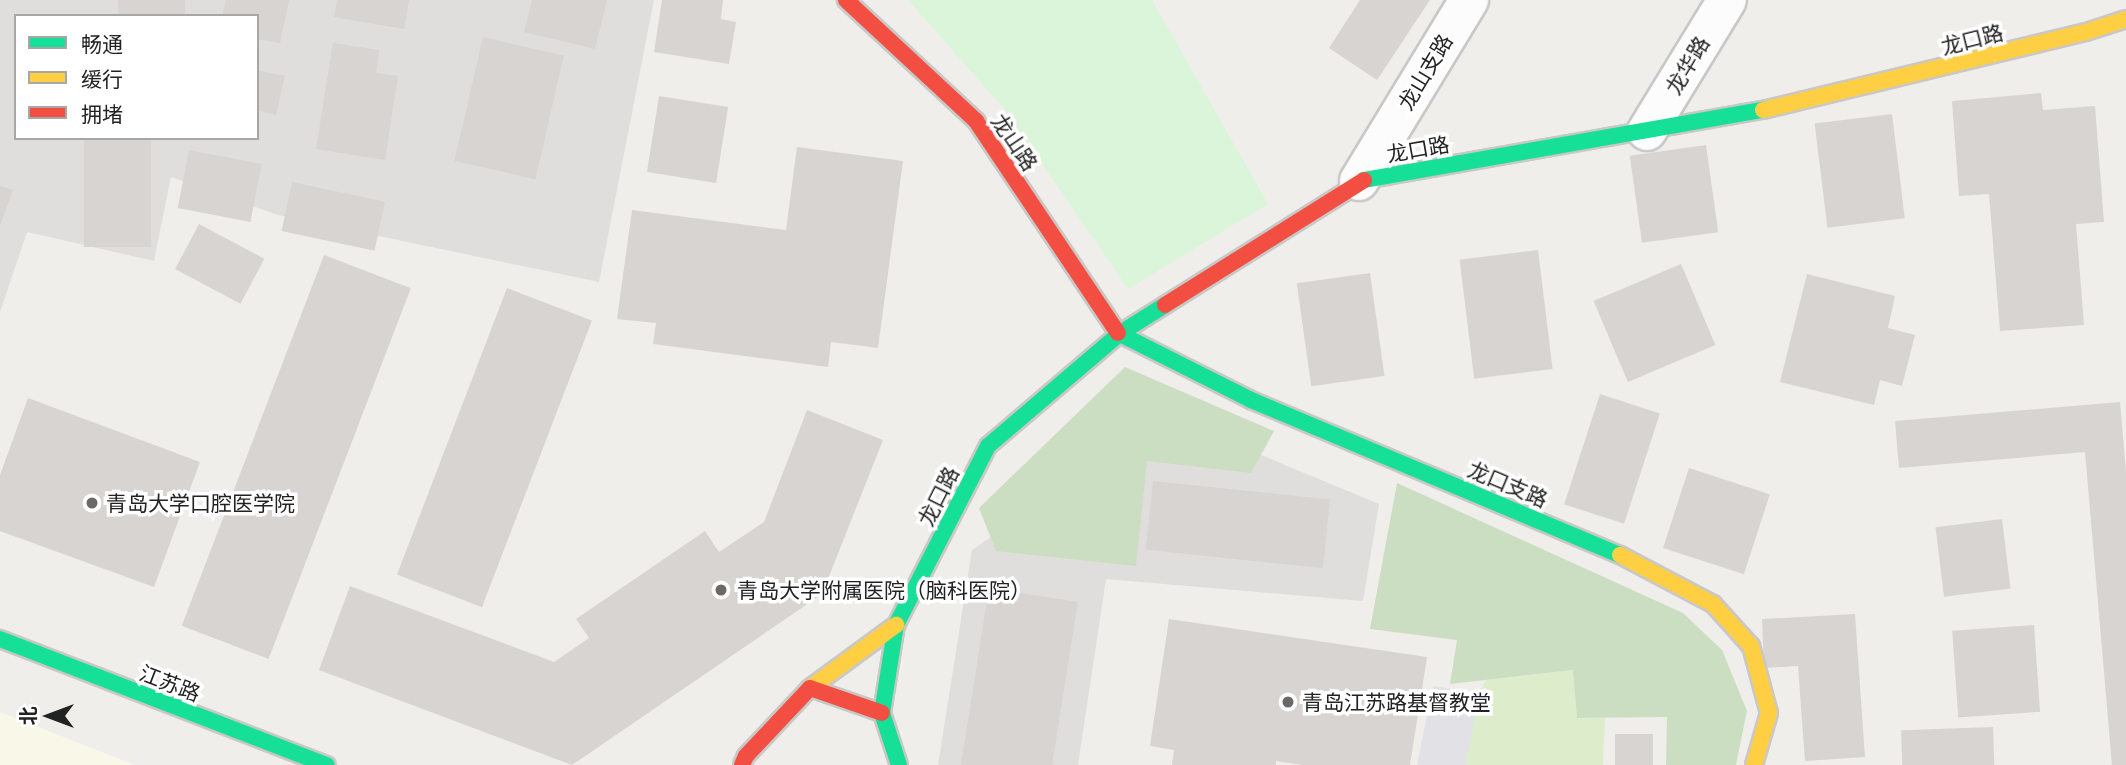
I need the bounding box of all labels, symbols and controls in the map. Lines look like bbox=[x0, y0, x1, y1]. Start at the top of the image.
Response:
legend bbox=[14, 14, 259, 140]
street label: 龙口路 bbox=[1938, 19, 2006, 59]
text: 畅通 bbox=[81, 30, 123, 58]
street label: 龙山支路 bbox=[1393, 30, 1457, 114]
street label: 龙华路 bbox=[1660, 32, 1714, 98]
text: 缓行 bbox=[81, 65, 123, 93]
text: 拥堵 bbox=[81, 100, 123, 128]
street label: 龙山路 bbox=[987, 109, 1043, 175]
street label: 龙口路 bbox=[1385, 131, 1451, 167]
street label: 龙口支路 bbox=[1464, 456, 1552, 512]
street label: 龙口路 bbox=[912, 462, 964, 530]
place label: 青岛大学口腔医学院 bbox=[106, 490, 295, 516]
marker: 青岛大学口腔医学院 bbox=[84, 495, 100, 511]
place label: 青岛大学附属医院（脑科医院） bbox=[737, 577, 1031, 603]
marker: 青岛大学附属医院（脑科医院） bbox=[711, 580, 731, 600]
street label: 江苏路 bbox=[136, 660, 204, 706]
north arrow bbox=[14, 681, 84, 751]
place label: 青岛江苏路基督教堂 bbox=[1302, 689, 1491, 715]
marker: 青岛江苏路基督教堂 bbox=[1280, 694, 1296, 710]
text: 北 bbox=[15, 707, 41, 726]

